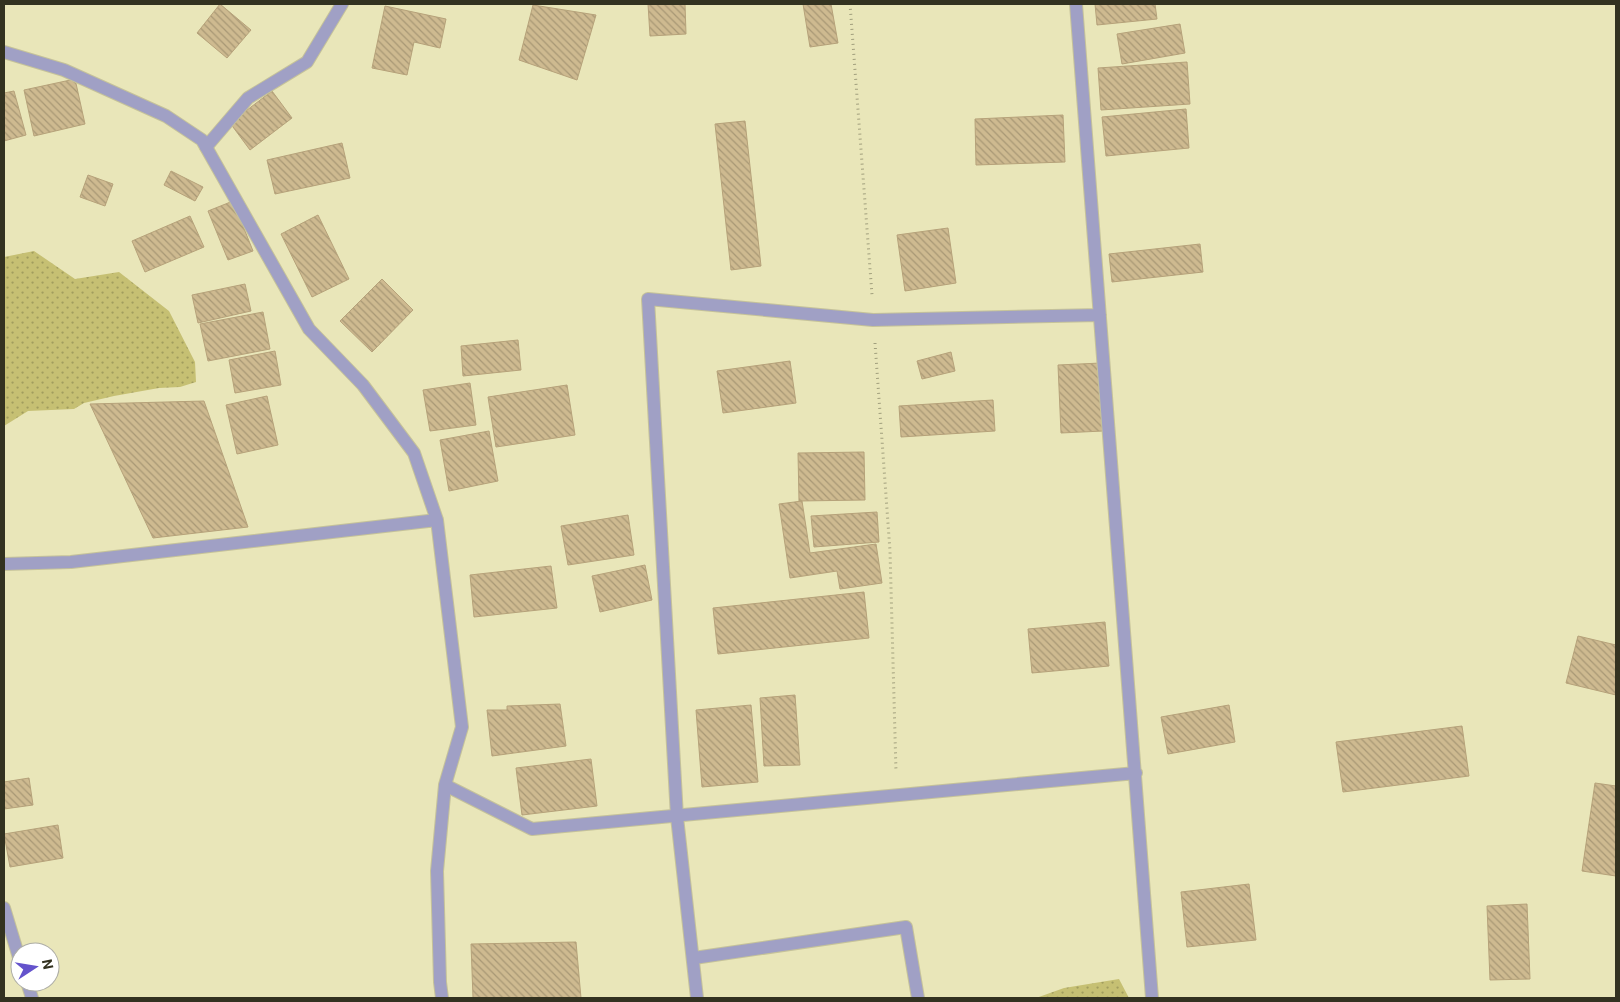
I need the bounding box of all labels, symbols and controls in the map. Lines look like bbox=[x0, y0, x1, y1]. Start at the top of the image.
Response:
north arrow bbox=[10, 942, 60, 992]
text: N bbox=[39, 958, 57, 971]

